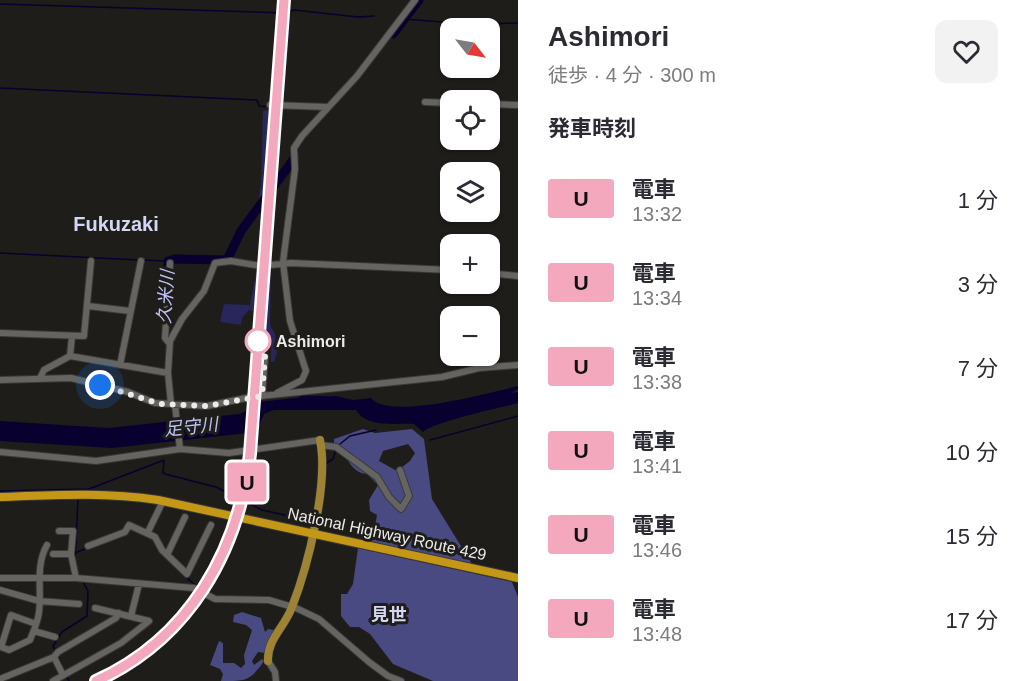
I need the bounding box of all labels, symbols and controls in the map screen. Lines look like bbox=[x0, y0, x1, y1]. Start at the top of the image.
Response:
north arrow bbox=[440, 18, 500, 78]
map controls bbox=[440, 18, 500, 366]
button: heart bbox=[935, 20, 998, 83]
text: Ashimori bbox=[548, 21, 669, 52]
text: 徒歩 · 4 分 · 300 m bbox=[548, 64, 716, 86]
button: locate bbox=[440, 90, 500, 150]
text: 発車時刻 bbox=[548, 116, 636, 141]
button: layers bbox=[440, 162, 500, 222]
text: 電車 bbox=[632, 177, 676, 202]
text: U bbox=[573, 187, 589, 210]
text: 1 分 bbox=[958, 188, 998, 213]
text: 13:32 bbox=[632, 203, 682, 225]
district label: Fukuzaki bbox=[73, 213, 159, 235]
button: + bbox=[440, 234, 500, 294]
text: 電車 bbox=[632, 261, 676, 286]
water label: 久米川 bbox=[154, 267, 178, 325]
text: U bbox=[573, 271, 589, 294]
text: 3 分 bbox=[958, 272, 998, 297]
text: 13:34 bbox=[632, 287, 682, 309]
button: − bbox=[440, 306, 500, 366]
marker: Ashimori bbox=[245, 328, 271, 354]
place label: Ashimori bbox=[276, 333, 345, 350]
text: 電車 bbox=[632, 345, 676, 370]
text: U bbox=[573, 355, 589, 378]
text: 7 分 bbox=[958, 356, 998, 381]
your location bbox=[85, 370, 115, 400]
text: 13:38 bbox=[632, 371, 682, 393]
water label: 足守川 bbox=[163, 414, 221, 440]
text: 電車 bbox=[632, 429, 676, 454]
text: U bbox=[573, 439, 589, 462]
text: 10 分 bbox=[945, 440, 998, 465]
text: 13:41 bbox=[632, 455, 682, 477]
line badge: U bbox=[228, 462, 266, 502]
text: U bbox=[239, 471, 255, 494]
street label: National Highway Route 429 bbox=[286, 505, 488, 563]
text: 電車 bbox=[632, 513, 676, 538]
text: U bbox=[573, 523, 589, 546]
text: 15 分 bbox=[945, 524, 998, 549]
text: 13:46 bbox=[632, 539, 682, 561]
text: 電車 bbox=[632, 597, 676, 622]
district label: 見世 bbox=[371, 605, 407, 625]
text: U bbox=[573, 607, 589, 630]
text: 17 分 bbox=[945, 608, 998, 633]
text: 13:48 bbox=[632, 623, 682, 645]

